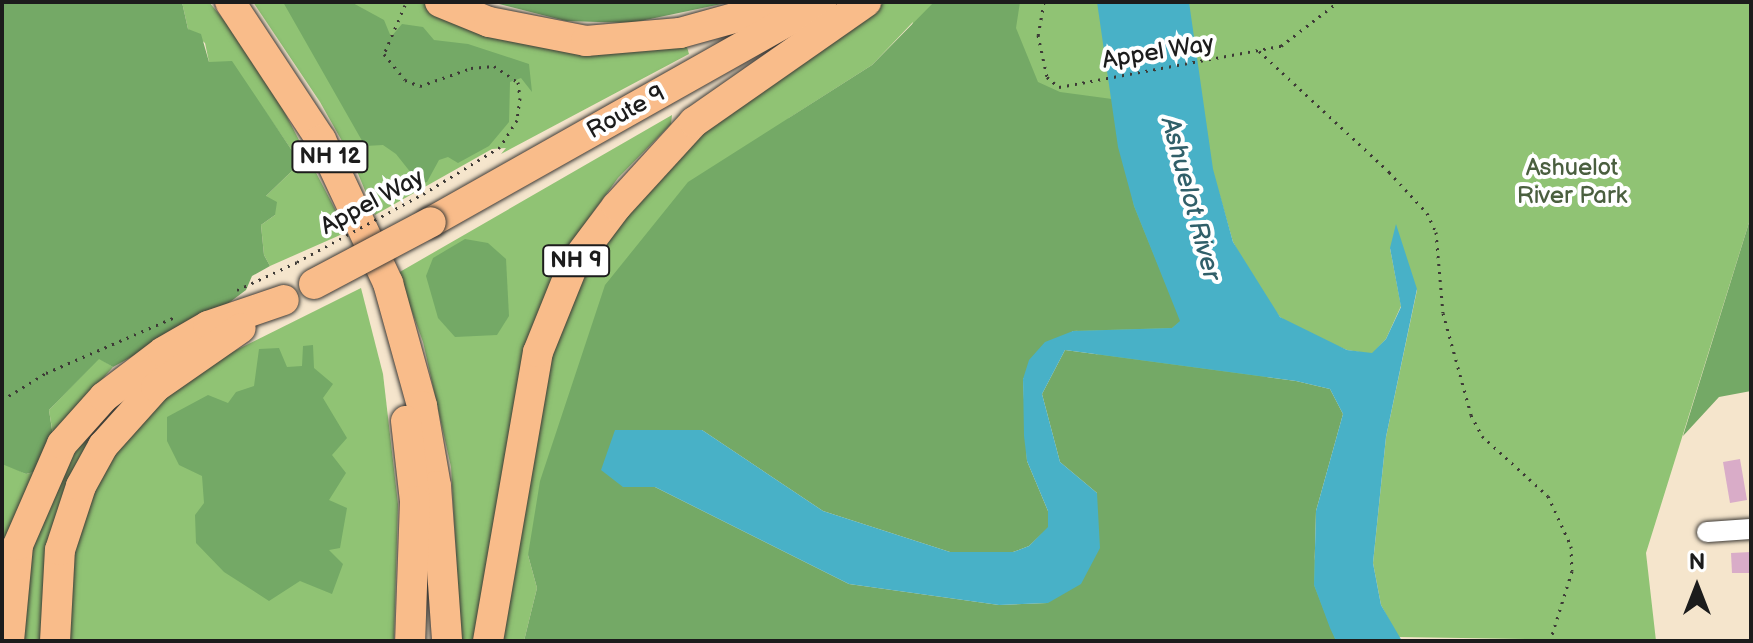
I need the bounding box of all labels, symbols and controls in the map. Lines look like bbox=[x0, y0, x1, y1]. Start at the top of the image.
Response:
street label: Appel Way bbox=[1100, 29, 1216, 75]
street label: Route 9 bbox=[582, 79, 670, 145]
water label: Ashuelot River bbox=[1153, 114, 1227, 284]
road number: NH 12 bbox=[290, 139, 370, 175]
park label: Ashuelot River Park bbox=[1517, 154, 1627, 210]
street label: Appel Way bbox=[315, 163, 429, 241]
road number: NH 9 bbox=[542, 243, 610, 279]
north arrow bbox=[1657, 547, 1737, 627]
text: N bbox=[1689, 549, 1705, 576]

